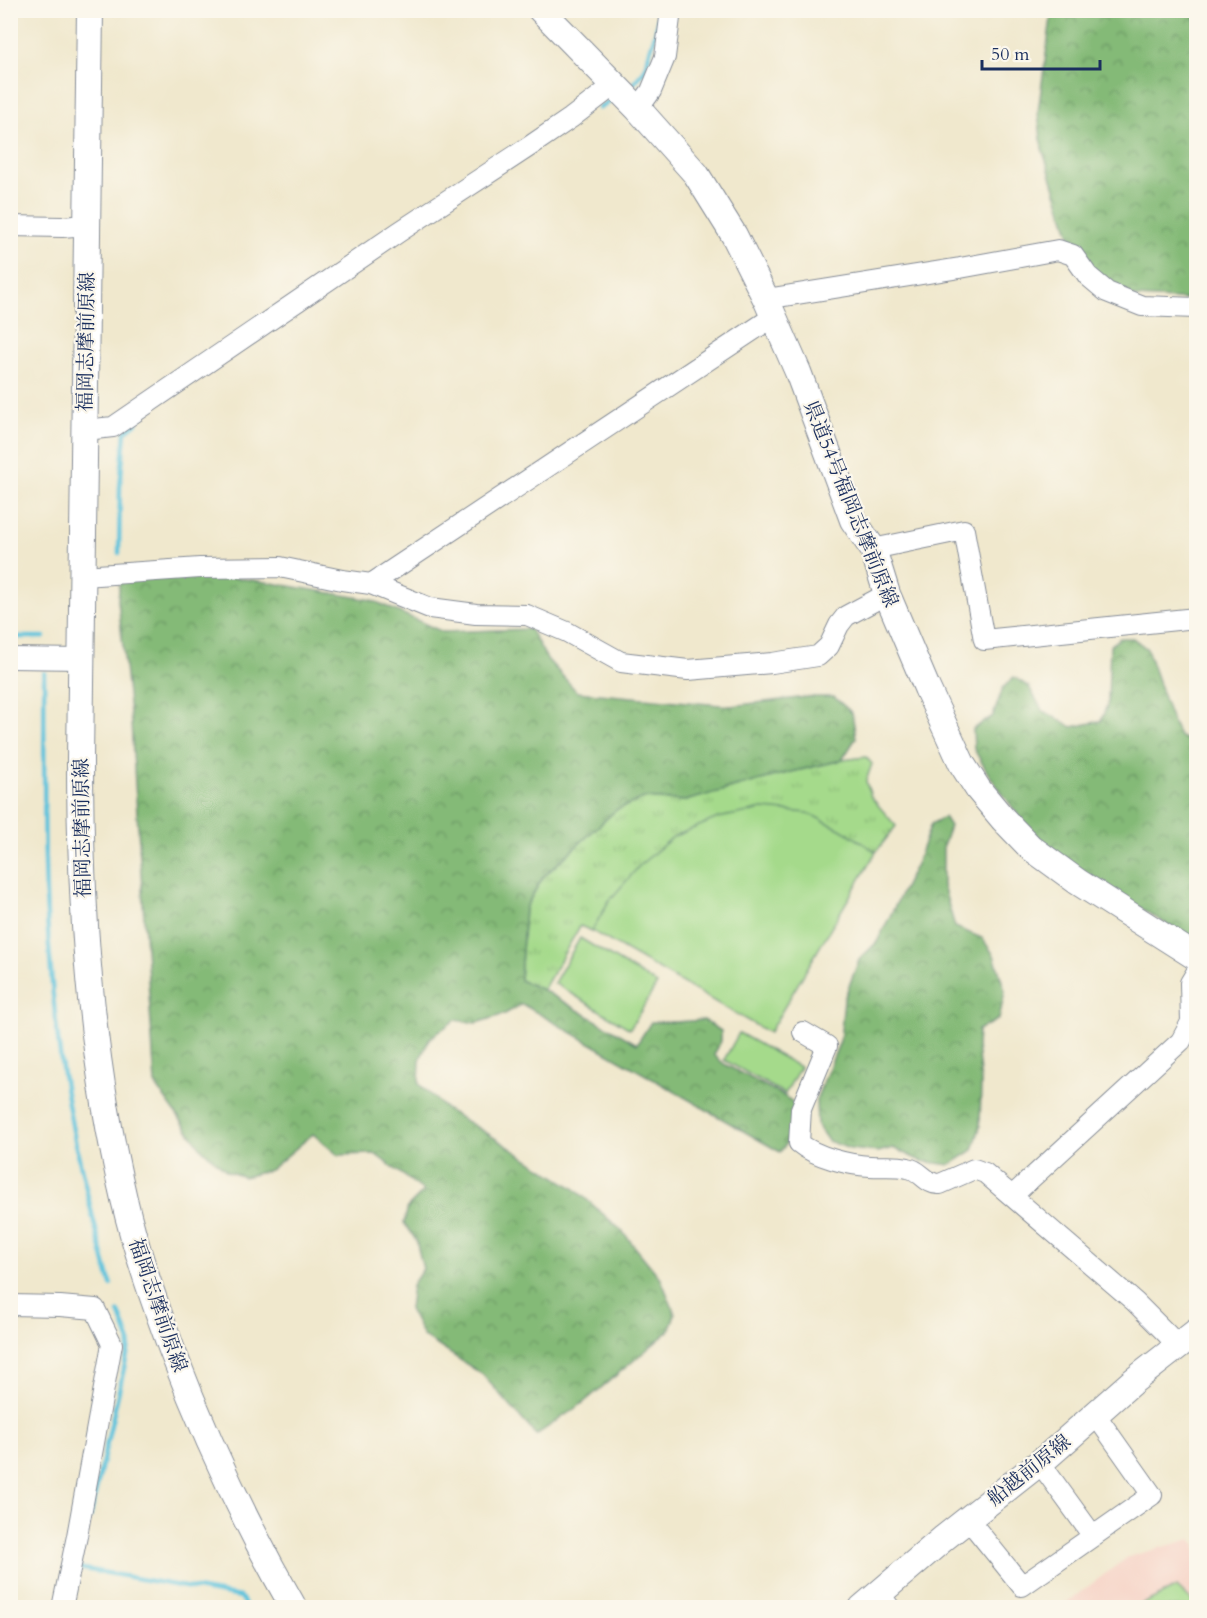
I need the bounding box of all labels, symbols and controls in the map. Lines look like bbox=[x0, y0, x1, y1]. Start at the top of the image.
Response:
scale bar bbox=[982, 33, 1100, 71]
text: 50 m bbox=[991, 42, 1030, 67]
street label: 福岡志摩前原線 bbox=[71, 272, 101, 412]
street label: 県道54号福岡志摩前原線 bbox=[797, 397, 905, 611]
street label: 福岡志摩前原線 bbox=[67, 758, 97, 898]
street label: 福岡志摩前原線 bbox=[122, 1234, 194, 1376]
street label: 船越前原線 bbox=[982, 1428, 1076, 1512]

